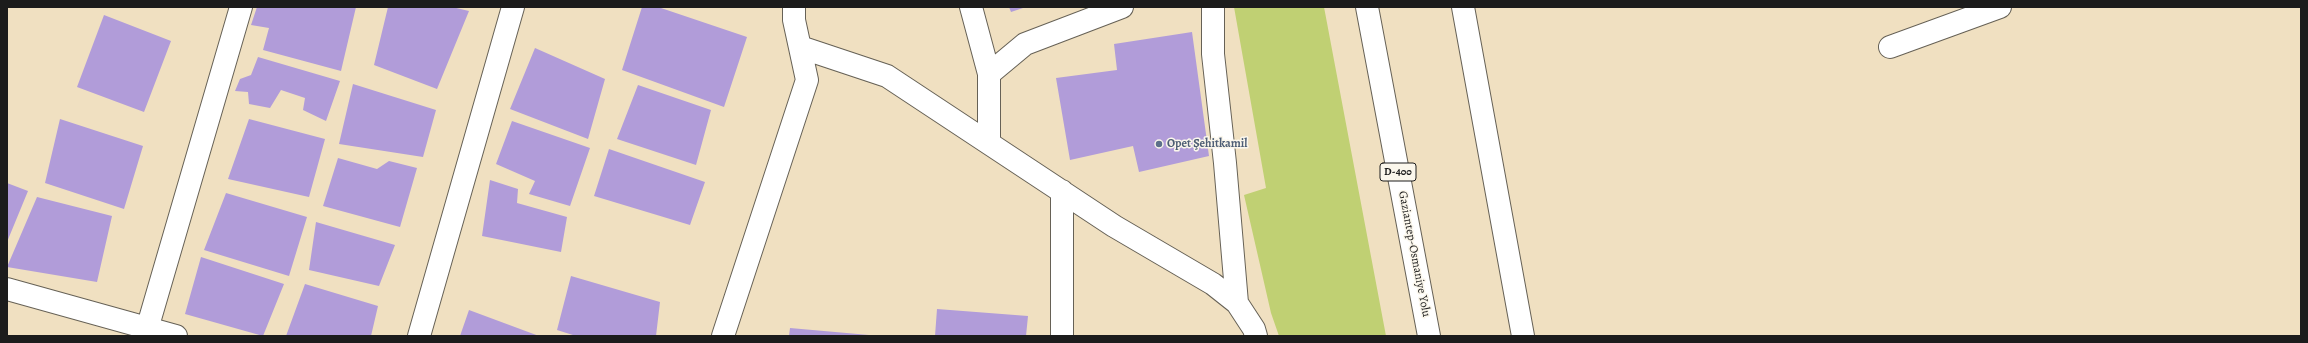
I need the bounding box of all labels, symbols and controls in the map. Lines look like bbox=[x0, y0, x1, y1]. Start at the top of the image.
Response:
place label: Opet Şehitkamil bbox=[1167, 137, 1247, 151]
marker: Opet Şehitkamil bbox=[1154, 139, 1164, 149]
road number: D-400 bbox=[1380, 163, 1416, 181]
street label: Gaziantep-Osmaniye Yolu bbox=[1395, 190, 1433, 318]

